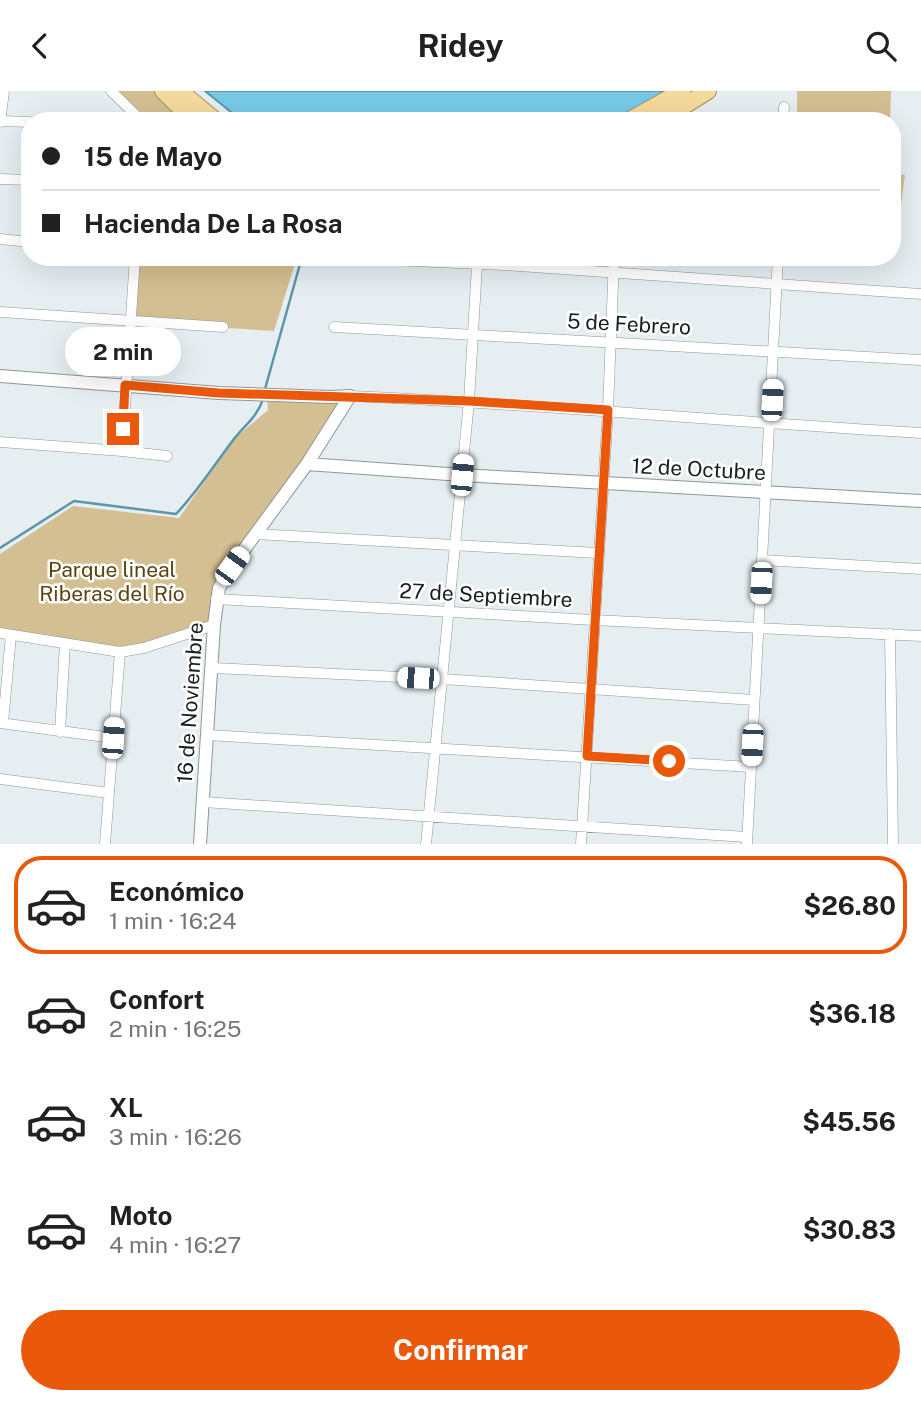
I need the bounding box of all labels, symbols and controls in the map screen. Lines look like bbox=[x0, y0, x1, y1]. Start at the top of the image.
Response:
icon: back bbox=[21, 27, 59, 65]
text: Ridey bbox=[417, 27, 504, 64]
icon: search bbox=[862, 27, 900, 65]
text: 15 de Mayo bbox=[84, 141, 222, 172]
text: Hacienda De La Rosa bbox=[84, 208, 343, 239]
street label: 5 de Febrero bbox=[566, 308, 692, 340]
callout: 2 min bbox=[65, 327, 181, 377]
text: 2 min bbox=[93, 338, 153, 365]
car bbox=[761, 378, 784, 422]
route end bbox=[107, 413, 139, 445]
car bbox=[450, 453, 475, 497]
street label: 12 de Octubre bbox=[631, 453, 767, 485]
car bbox=[212, 543, 253, 589]
park label: Parque lineal Riberas del Río bbox=[39, 557, 185, 606]
car bbox=[750, 561, 773, 605]
street label: 27 de Septiembre bbox=[399, 578, 573, 612]
street label: 16 de Noviembre bbox=[172, 622, 208, 784]
car bbox=[397, 666, 440, 690]
car bbox=[102, 716, 125, 760]
car bbox=[741, 723, 764, 767]
route start bbox=[653, 745, 685, 777]
icon: car bbox=[25, 874, 88, 937]
text: Económico bbox=[109, 876, 244, 907]
text: $26.80 bbox=[803, 890, 896, 921]
text: 1 min · 16:24 bbox=[109, 907, 237, 934]
icon: car bbox=[25, 982, 88, 1045]
text: Confort bbox=[109, 984, 205, 1015]
text: $36.18 bbox=[808, 998, 896, 1029]
text: 2 min · 16:25 bbox=[109, 1015, 241, 1042]
icon: car bbox=[25, 1090, 88, 1153]
text: XL bbox=[109, 1092, 143, 1123]
text: $45.56 bbox=[802, 1106, 896, 1137]
text: 3 min · 16:26 bbox=[109, 1123, 242, 1150]
icon: car bbox=[25, 1198, 88, 1261]
text: Moto bbox=[109, 1200, 172, 1231]
text: $30.83 bbox=[803, 1214, 896, 1245]
text: 4 min · 16:27 bbox=[109, 1231, 241, 1258]
button: Confirmar bbox=[21, 1310, 900, 1390]

